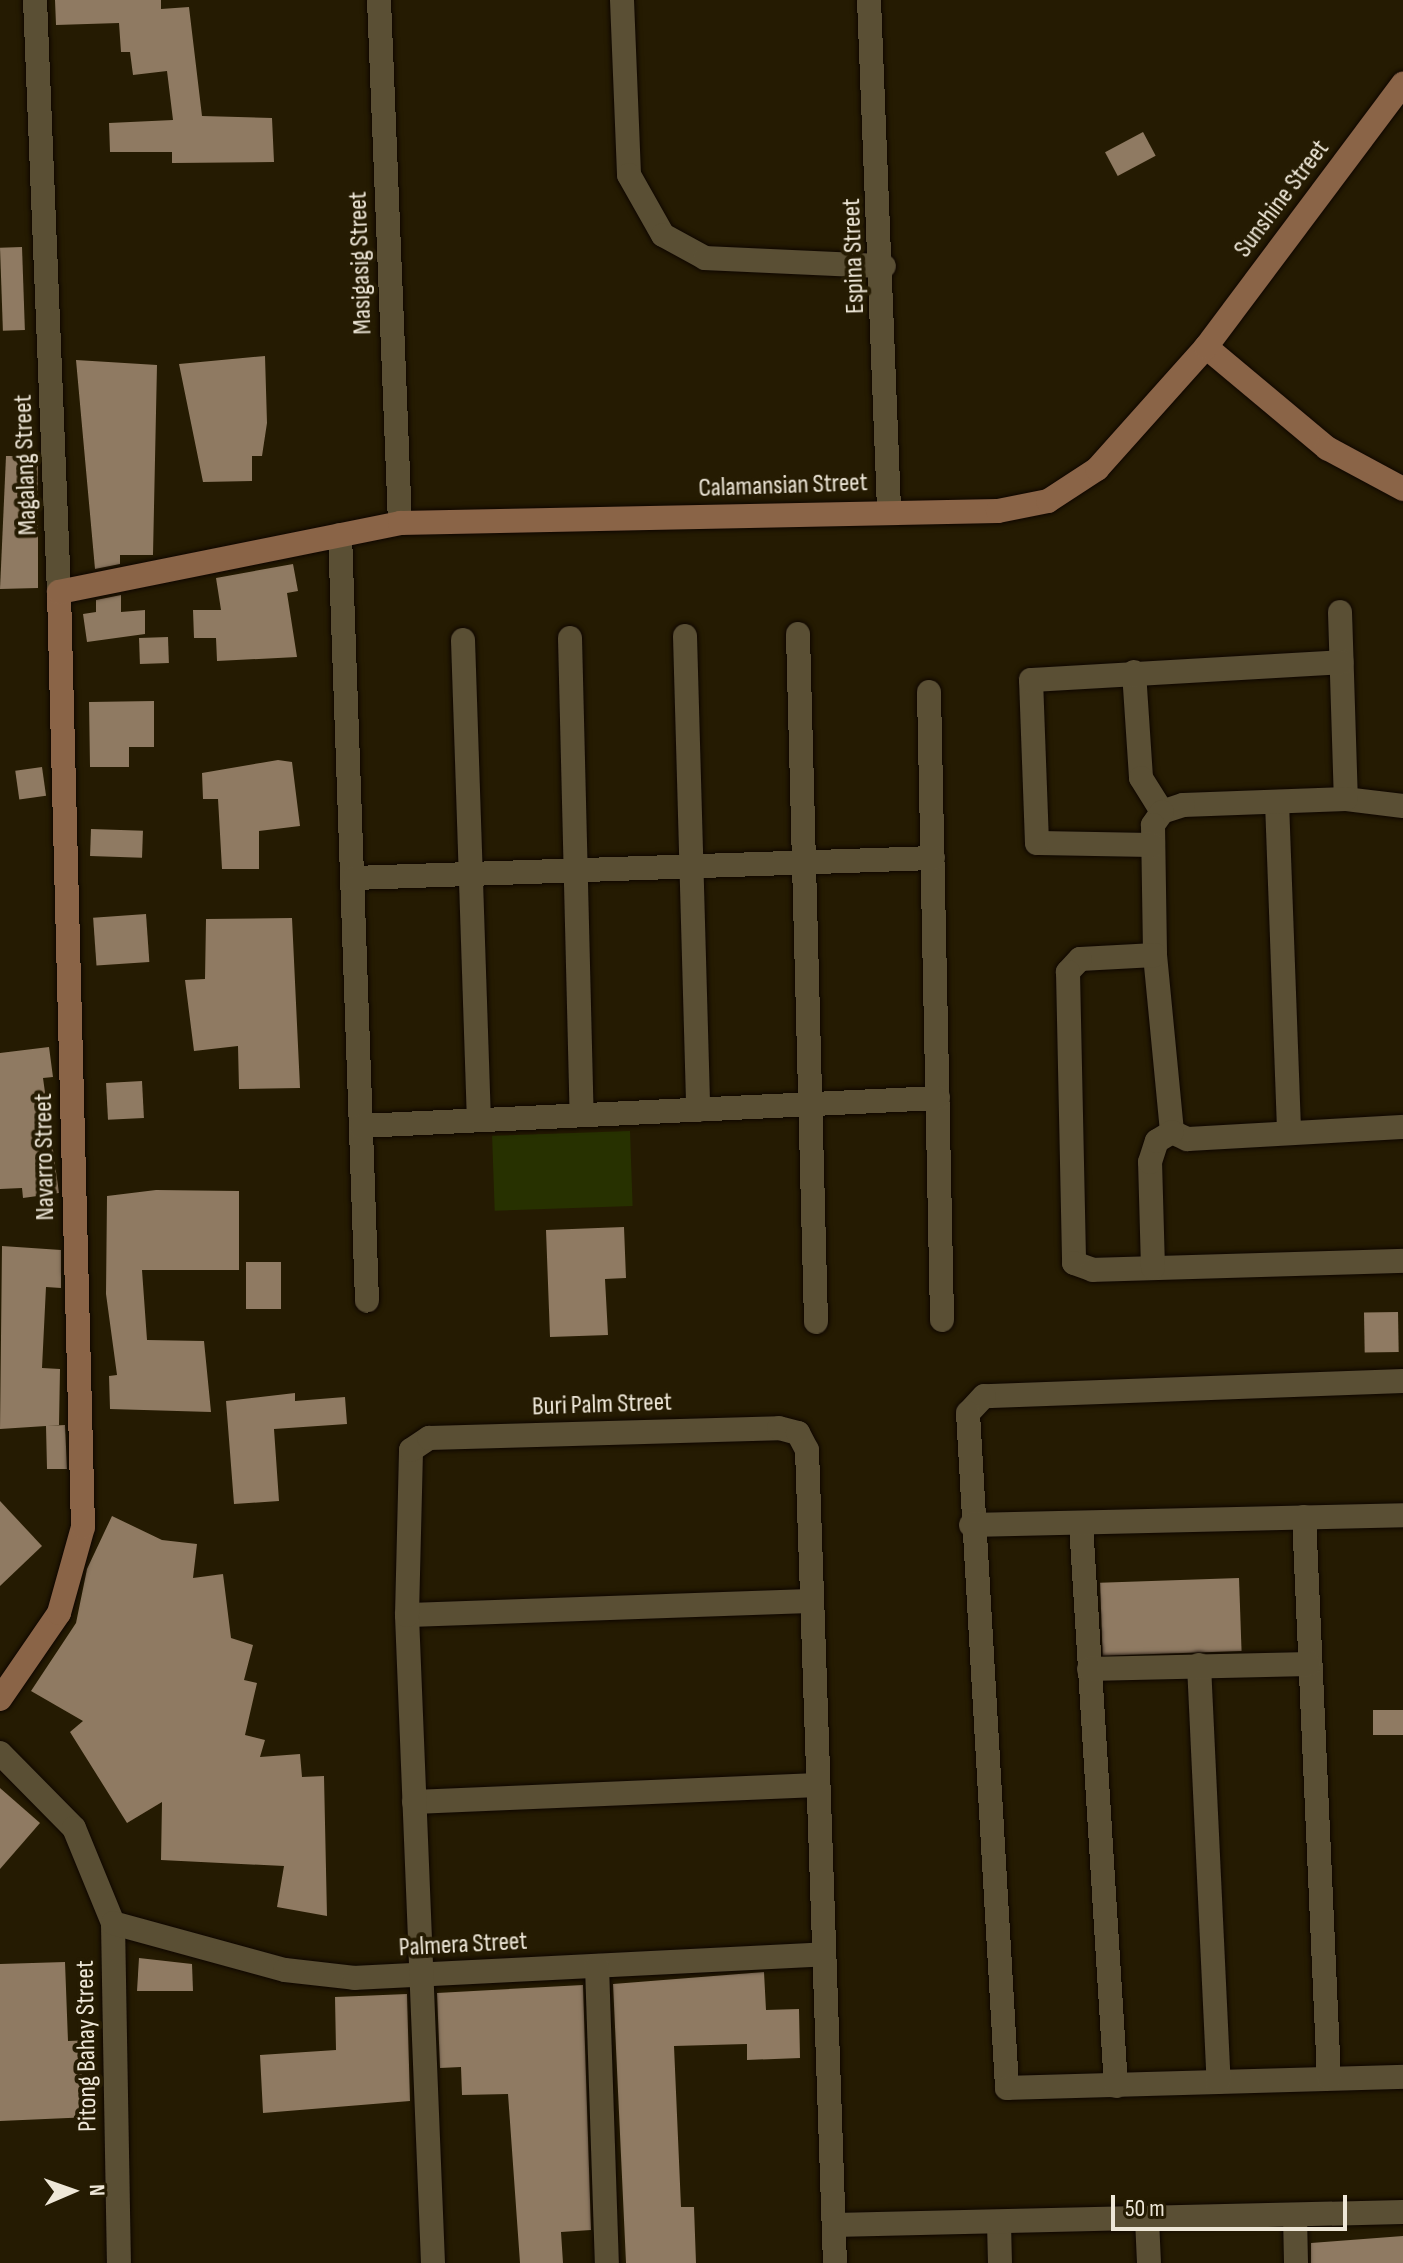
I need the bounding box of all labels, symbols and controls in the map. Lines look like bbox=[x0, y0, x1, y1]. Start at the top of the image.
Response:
street label: Sunshine Street bbox=[1228, 134, 1336, 264]
street label: Masigasig Street bbox=[343, 191, 379, 335]
street label: Espina Street bbox=[836, 198, 872, 314]
street label: Magalang Street bbox=[8, 394, 44, 536]
street label: Calamansian Street bbox=[698, 467, 868, 505]
street label: Navarro Street bbox=[28, 1093, 62, 1221]
street label: Buri Palm Street bbox=[531, 1387, 673, 1423]
street label: Palmera Street bbox=[398, 1926, 528, 1964]
street label: Pitong Bahay Street bbox=[70, 1960, 104, 2132]
north arrow bbox=[32, 2151, 112, 2231]
scale bar bbox=[1115, 2179, 1351, 2229]
text: N bbox=[83, 2184, 110, 2196]
text: 50 m bbox=[1125, 2194, 1165, 2223]

